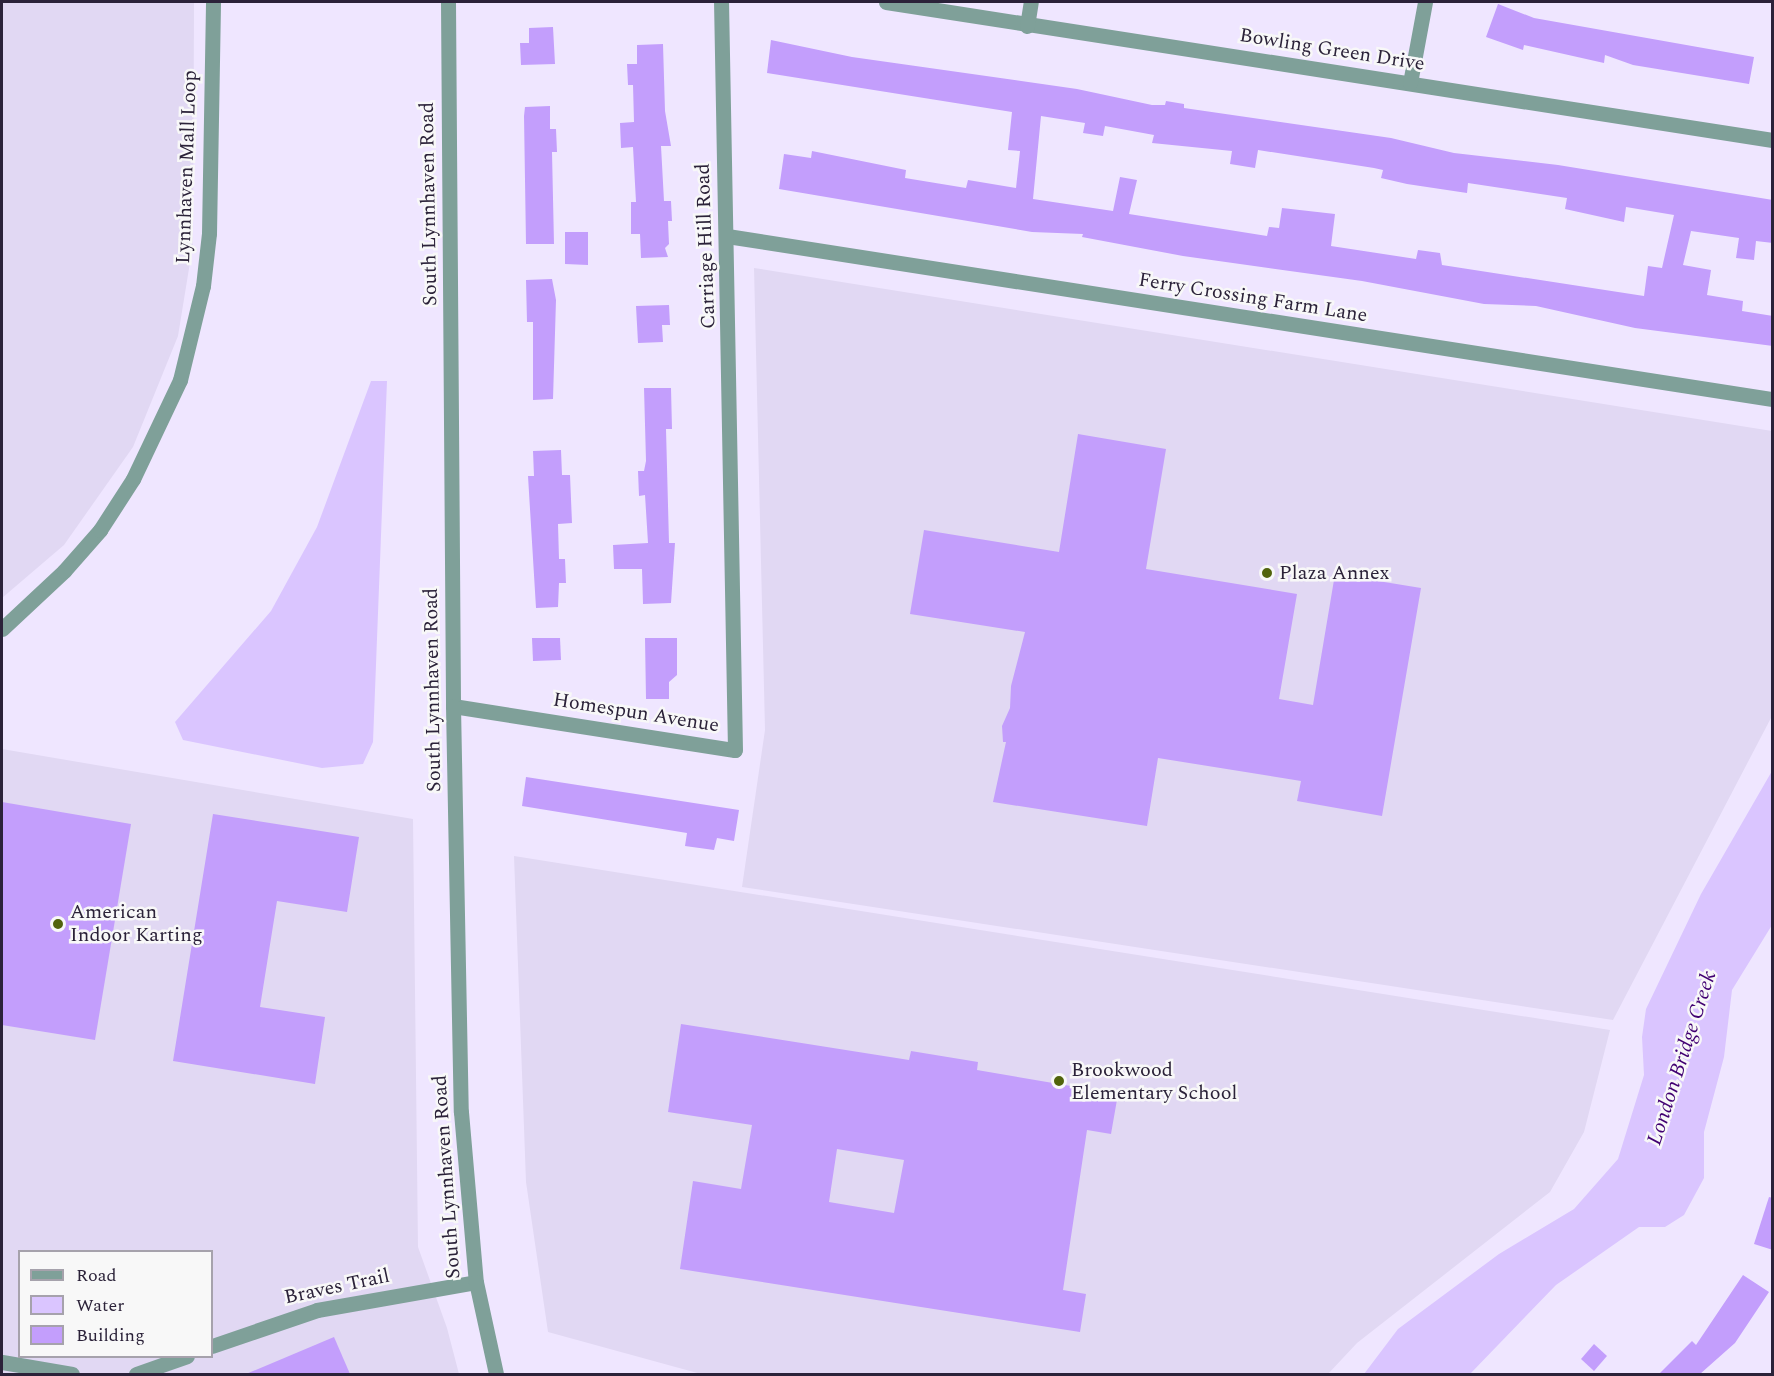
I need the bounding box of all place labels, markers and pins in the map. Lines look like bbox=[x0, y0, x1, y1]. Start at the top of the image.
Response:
place label: Plaza Annex bbox=[1279, 561, 1389, 585]
marker: Plaza Annex bbox=[1260, 566, 1274, 580]
place label: American Indoor Karting bbox=[70, 900, 203, 947]
marker: American Indoor Karting bbox=[51, 917, 65, 931]
place label: Brookwood Elementary School bbox=[1071, 1058, 1237, 1105]
marker: Brookwood Elementary School bbox=[1052, 1074, 1066, 1088]

